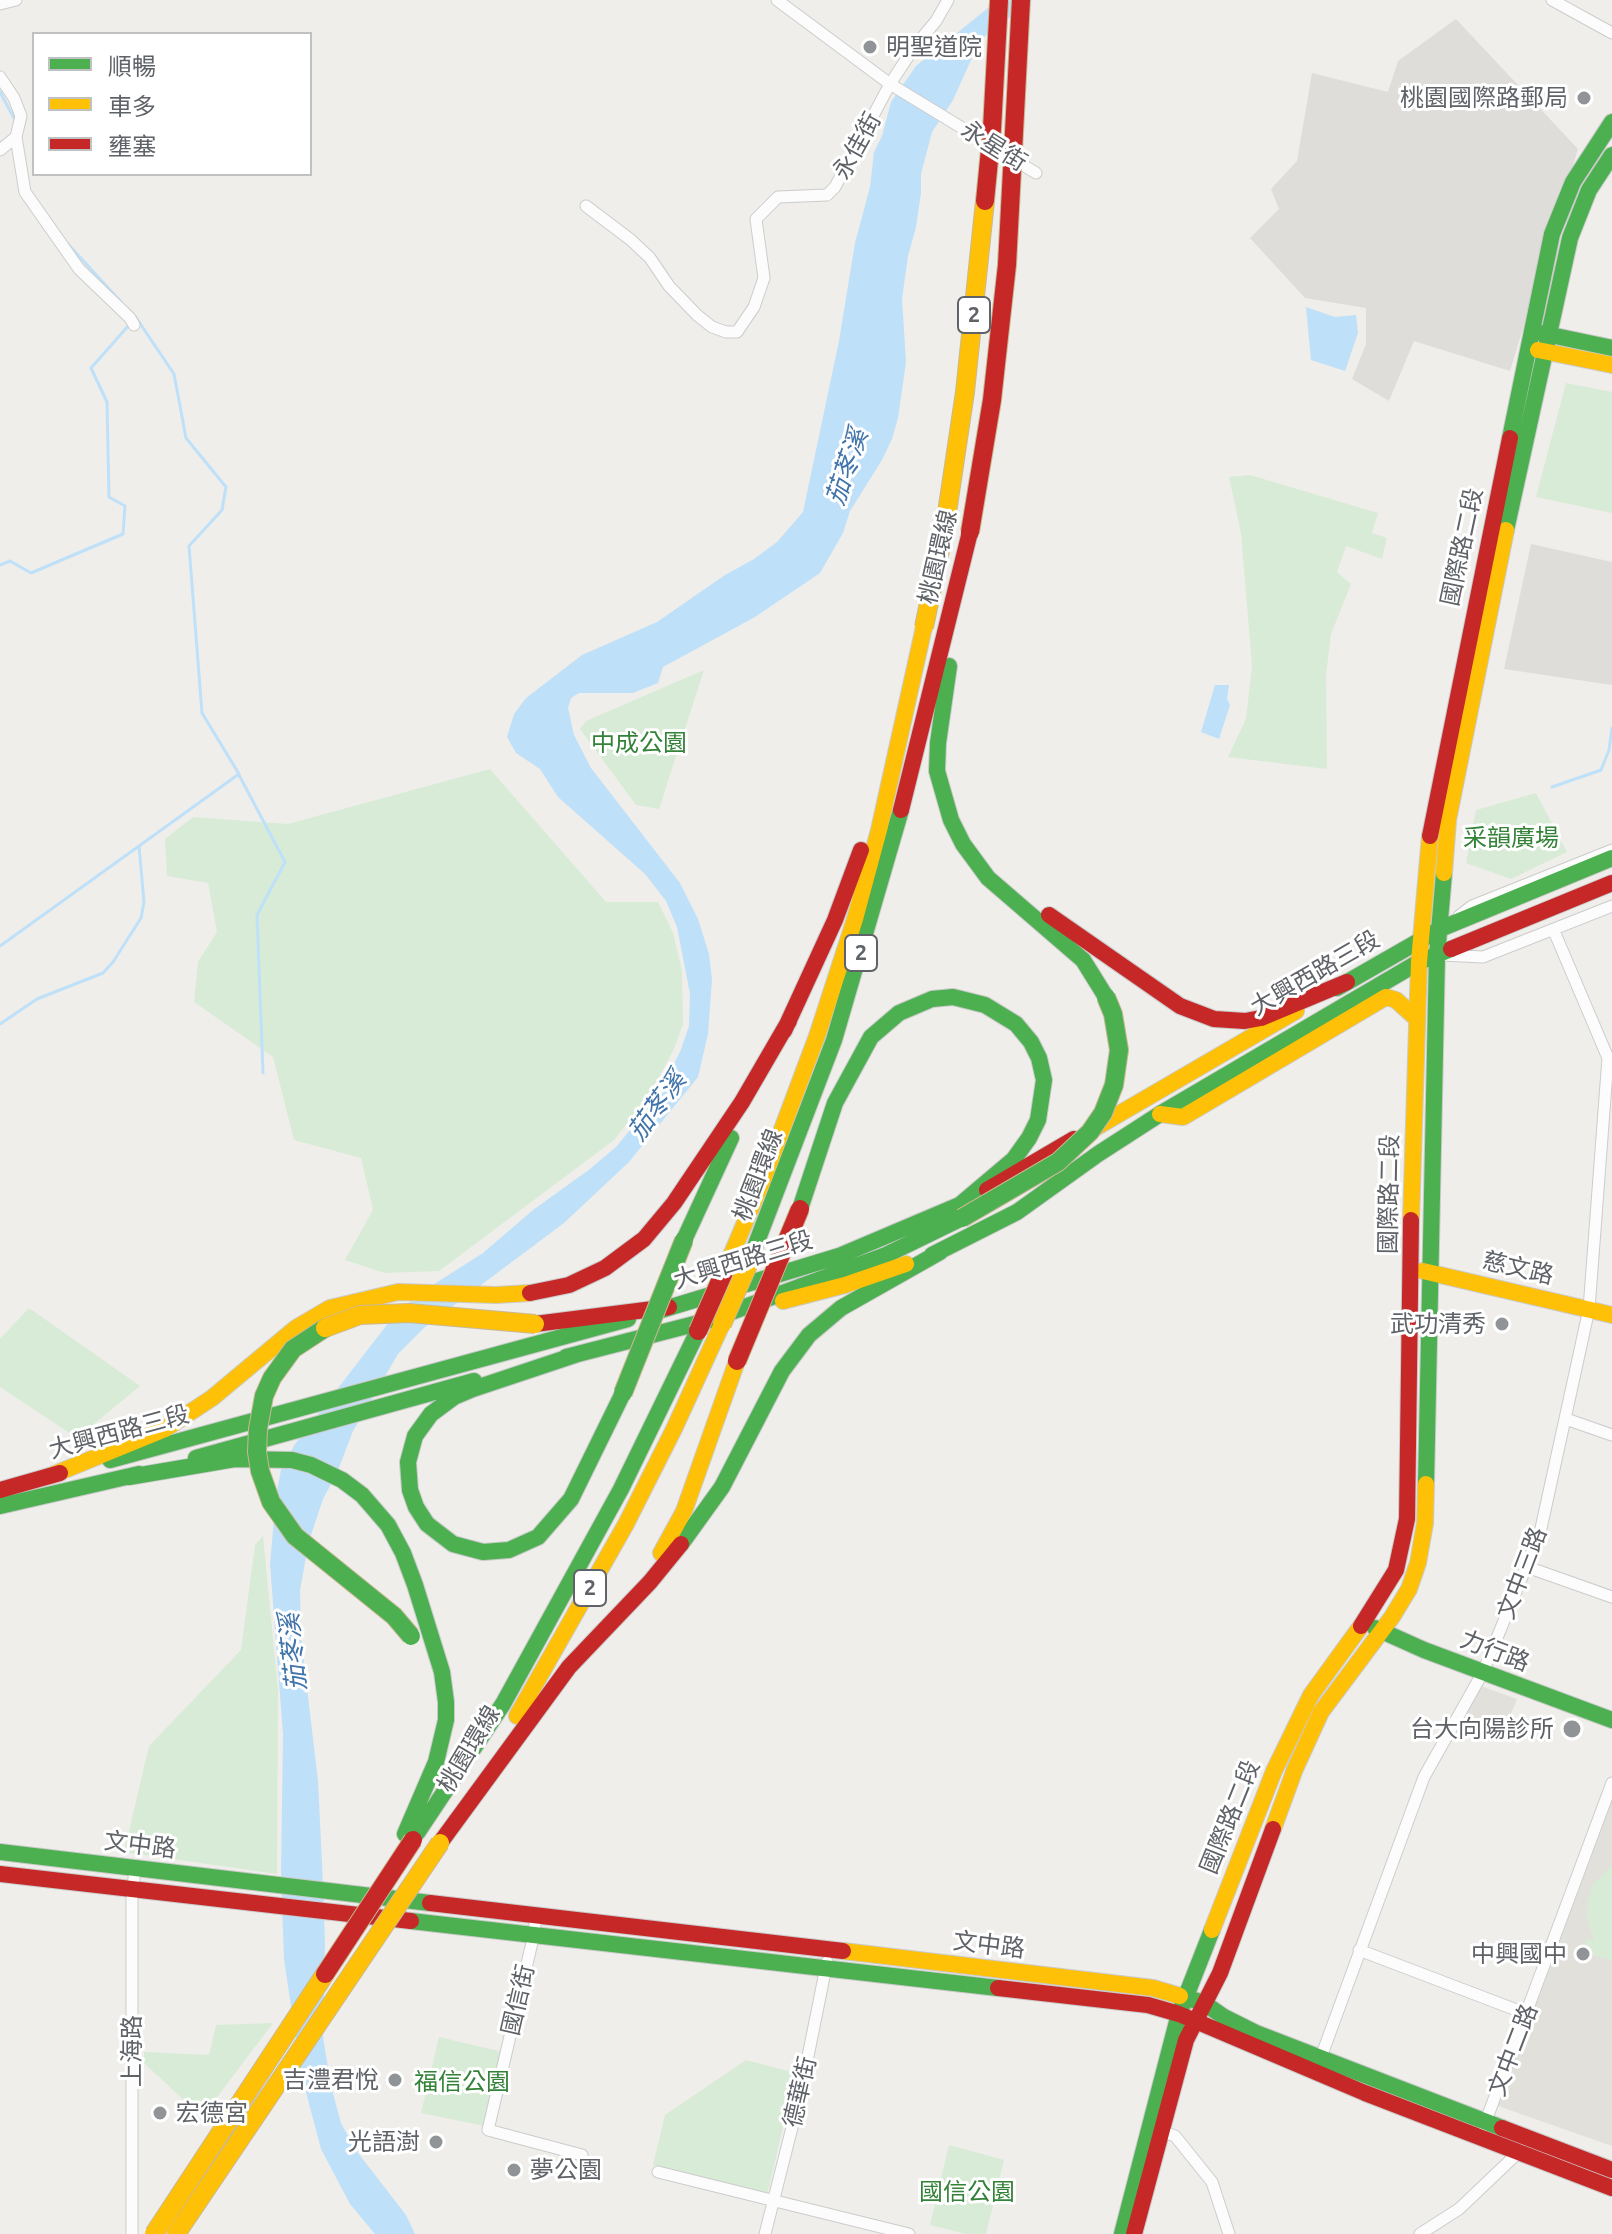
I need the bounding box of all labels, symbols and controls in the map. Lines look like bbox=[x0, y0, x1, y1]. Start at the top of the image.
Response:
legend bbox=[32, 32, 312, 176]
place label: 明聖道院 bbox=[886, 33, 982, 61]
marker: 明聖道院 bbox=[861, 38, 879, 56]
text: 順暢 bbox=[108, 53, 156, 80]
place label: 桃園國際路郵局 bbox=[1400, 84, 1568, 112]
marker: 桃園國際路郵局 bbox=[1575, 89, 1593, 107]
text: 車多 bbox=[108, 93, 156, 120]
street label: 永佳街 bbox=[827, 108, 887, 184]
street label: 永星街 bbox=[956, 115, 1032, 177]
text: 壅塞 bbox=[108, 133, 156, 160]
road number: 2 bbox=[958, 297, 990, 333]
water label: 茄苳溪 bbox=[820, 425, 874, 509]
street label: 國際路二段 bbox=[1435, 485, 1489, 609]
street label: 桃園環線 bbox=[913, 507, 963, 607]
park label: 中成公園 bbox=[591, 729, 687, 757]
park label: 采韻廣場 bbox=[1463, 824, 1559, 852]
street label: 大興西路三段 bbox=[1245, 925, 1385, 1021]
road number: 2 bbox=[845, 935, 877, 971]
water label: 茄苳溪 bbox=[621, 1065, 693, 1147]
street label: 桃園環線 bbox=[727, 1125, 789, 1225]
street label: 國際路二段 bbox=[1374, 1134, 1404, 1254]
street label: 大興西路三段 bbox=[670, 1225, 816, 1295]
street label: 慈文路 bbox=[1480, 1246, 1556, 1290]
place label: 武功清秀 bbox=[1390, 1310, 1486, 1338]
marker: 武功清秀 bbox=[1493, 1315, 1511, 1333]
street label: 大興西路三段 bbox=[46, 1399, 192, 1465]
street label: 文中三路 bbox=[1491, 1523, 1553, 1623]
road number: 2 bbox=[574, 1570, 606, 1606]
water label: 茄苳溪 bbox=[273, 1612, 313, 1692]
street label: 力行路 bbox=[1456, 1625, 1534, 1677]
street label: 桃園環線 bbox=[432, 1700, 506, 1798]
place label: 台大向陽診所 bbox=[1410, 1715, 1554, 1743]
marker: 台大向陽診所 bbox=[1561, 1718, 1583, 1740]
street label: 國際路二段 bbox=[1194, 1756, 1266, 1878]
street label: 文中路 bbox=[103, 1826, 177, 1864]
street label: 文中路 bbox=[952, 1926, 1026, 1964]
place label: 中興國中 bbox=[1471, 1940, 1567, 1968]
marker: 中興國中 bbox=[1574, 1945, 1592, 1963]
street label: 國信街 bbox=[496, 1962, 540, 2038]
street label: 文中二路 bbox=[1482, 2000, 1544, 2100]
street label: 上海路 bbox=[118, 2015, 146, 2087]
street label: 德華街 bbox=[778, 2054, 822, 2130]
place label: 吉澧君悅 bbox=[283, 2066, 379, 2094]
park label: 福信公園 bbox=[414, 2068, 510, 2096]
marker: 吉澧君悅 bbox=[386, 2071, 404, 2089]
place label: 宏德宮 bbox=[176, 2099, 248, 2127]
marker: 宏德宮 bbox=[151, 2104, 169, 2122]
place label: 光語澍 bbox=[348, 2128, 420, 2156]
marker: 光語澍 bbox=[427, 2133, 445, 2151]
place label: 夢公園 bbox=[530, 2156, 602, 2184]
marker: 夢公園 bbox=[505, 2161, 523, 2179]
park label: 國信公園 bbox=[919, 2178, 1015, 2206]

